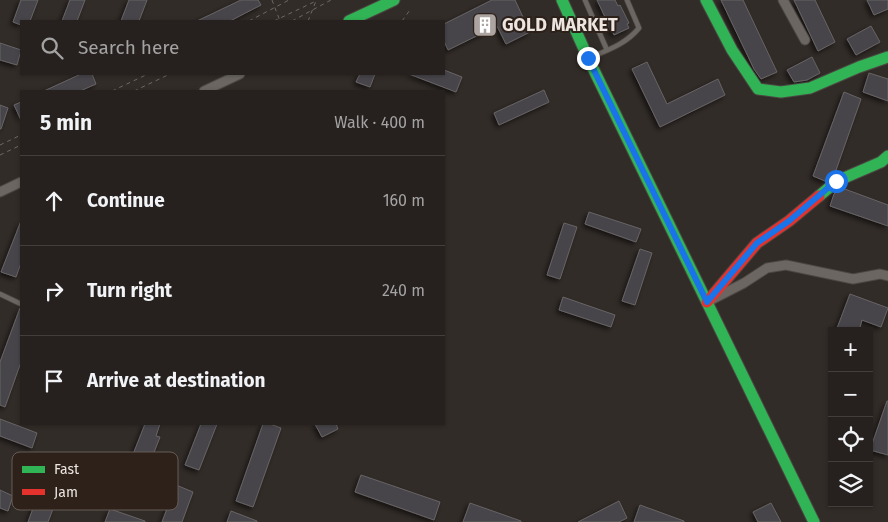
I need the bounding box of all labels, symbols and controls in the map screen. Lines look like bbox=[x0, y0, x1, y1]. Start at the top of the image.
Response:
building icon: GOLD MARKET bbox=[472, 12, 498, 38]
place label: GOLD MARKET bbox=[502, 14, 618, 36]
search box bbox=[20, 20, 445, 75]
icon: search bbox=[38, 34, 66, 62]
text: Search here bbox=[78, 36, 179, 59]
route end bbox=[577, 47, 600, 70]
text: 5 min bbox=[40, 110, 92, 136]
text: Walk · 400 m bbox=[334, 113, 425, 132]
route start bbox=[825, 170, 848, 193]
icon: ahead bbox=[40, 187, 68, 215]
text: Continue bbox=[87, 189, 165, 212]
text: 160 m bbox=[383, 191, 425, 210]
icon: right bbox=[40, 277, 68, 305]
text: Turn right bbox=[87, 279, 172, 302]
text: 240 m bbox=[382, 281, 425, 300]
map controls bbox=[828, 327, 873, 507]
button: + bbox=[828, 327, 873, 372]
icon: arrive bbox=[40, 367, 68, 395]
text: Arrive at destination bbox=[87, 369, 266, 392]
button: − bbox=[828, 372, 873, 417]
button: locate bbox=[828, 417, 873, 462]
legend bbox=[12, 452, 178, 510]
text: Fast bbox=[54, 461, 80, 478]
button: layers bbox=[828, 462, 873, 507]
text: Jam bbox=[54, 484, 78, 501]

